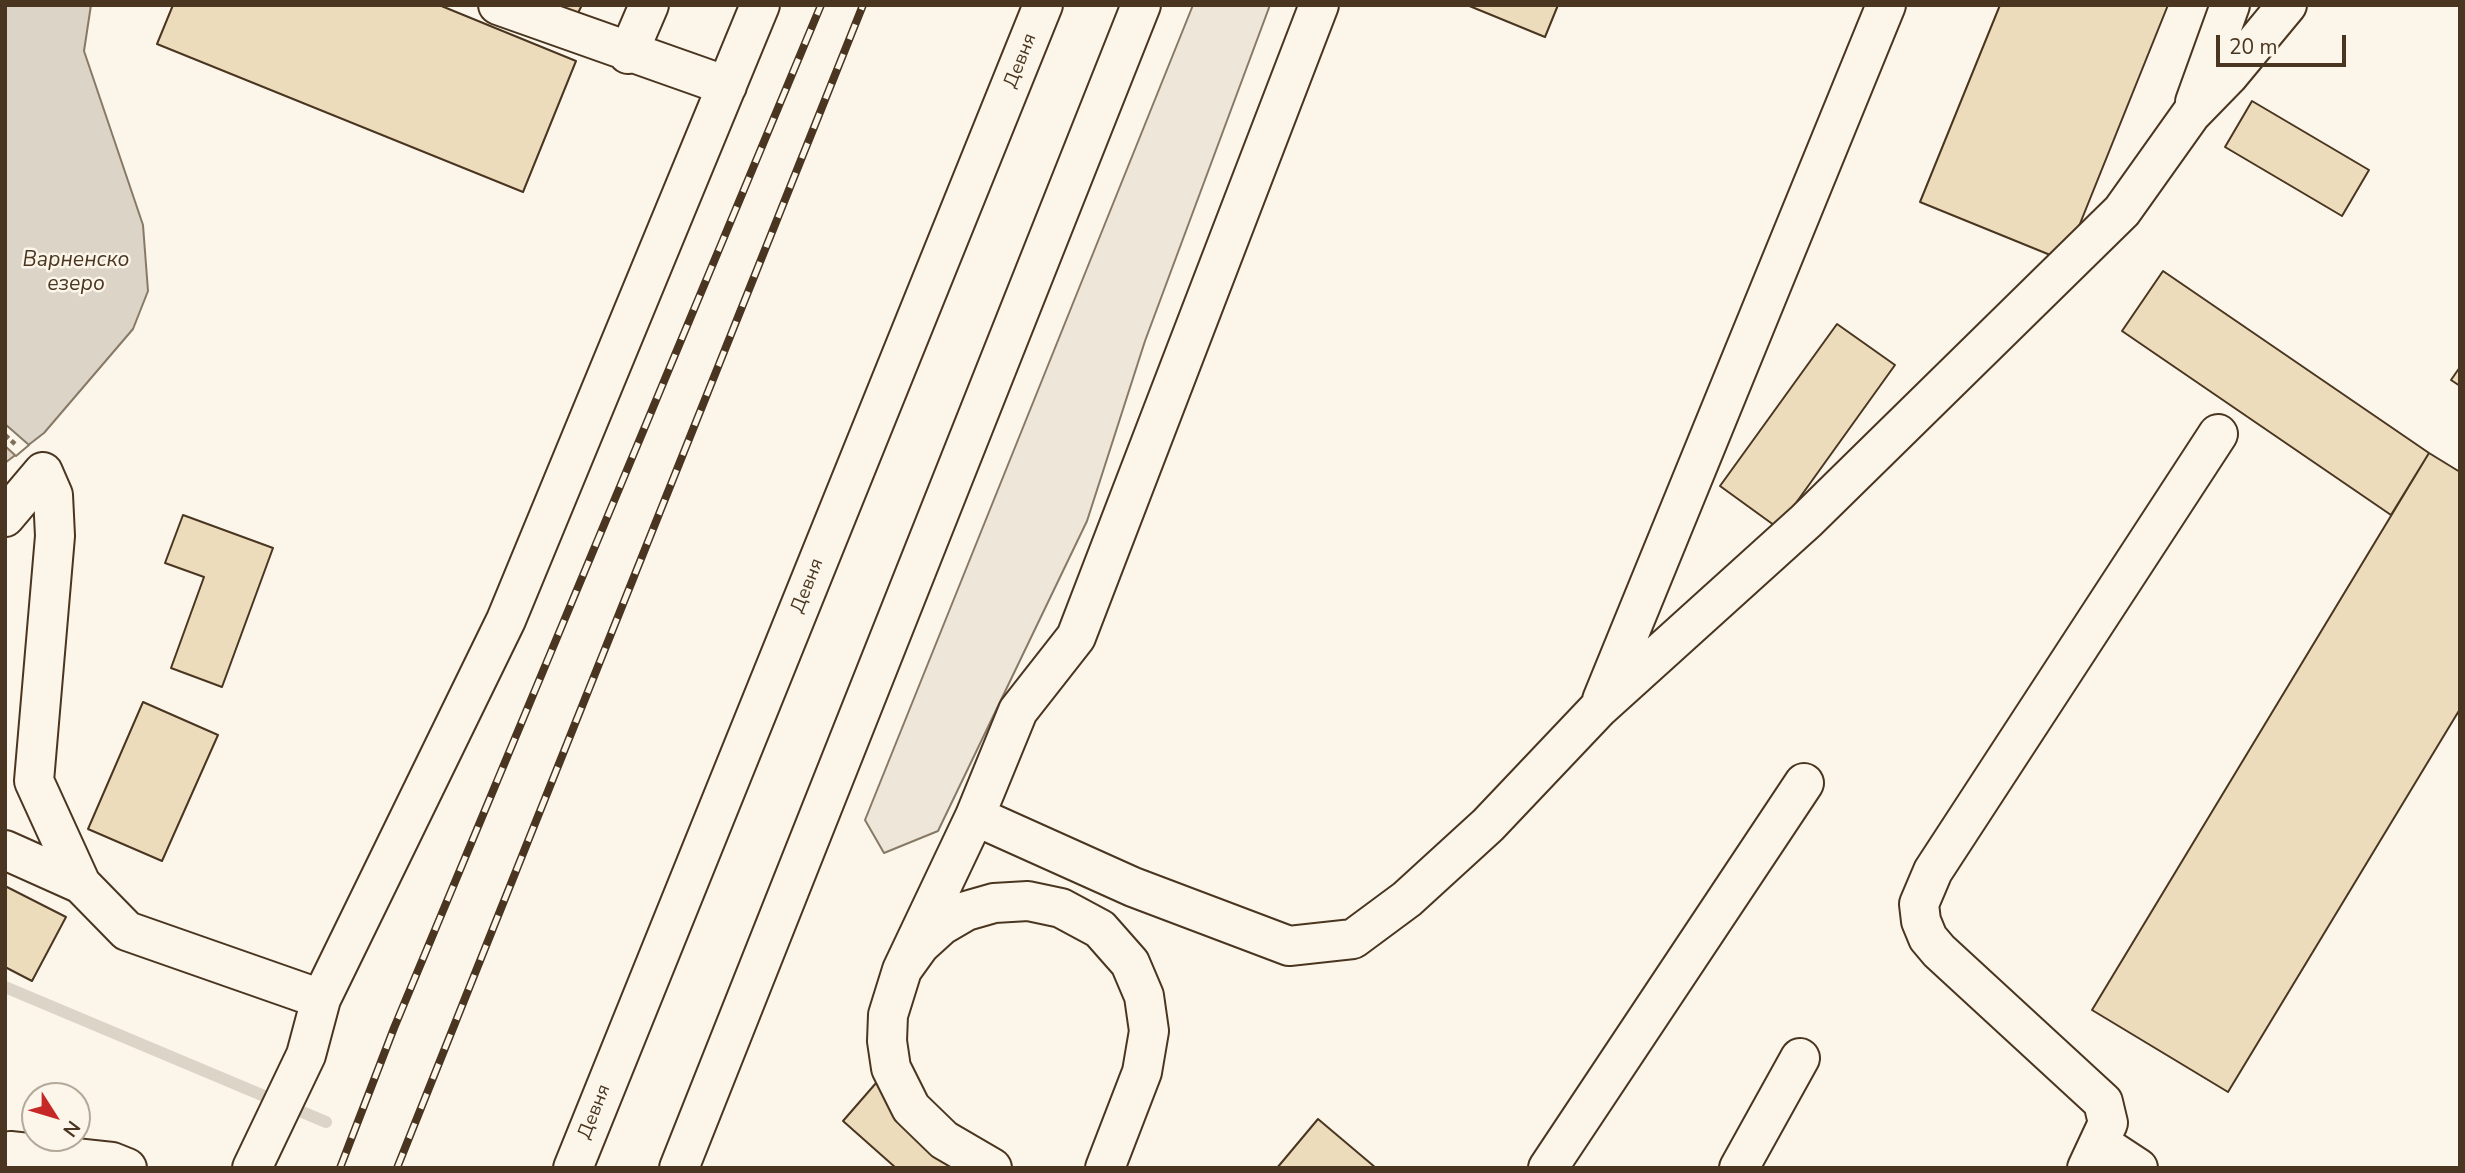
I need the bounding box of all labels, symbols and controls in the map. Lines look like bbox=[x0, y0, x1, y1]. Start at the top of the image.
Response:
scale bar bbox=[2220, 21, 2350, 65]
street label: Девня bbox=[1000, 30, 1042, 92]
text: 20 m bbox=[2229, 33, 2278, 61]
water label: Варненско езеро bbox=[23, 248, 129, 298]
street label: Девня bbox=[787, 555, 829, 617]
street label: Девня bbox=[574, 1081, 616, 1143]
north arrow bbox=[21, 1082, 91, 1152]
text: N bbox=[57, 1115, 86, 1142]

